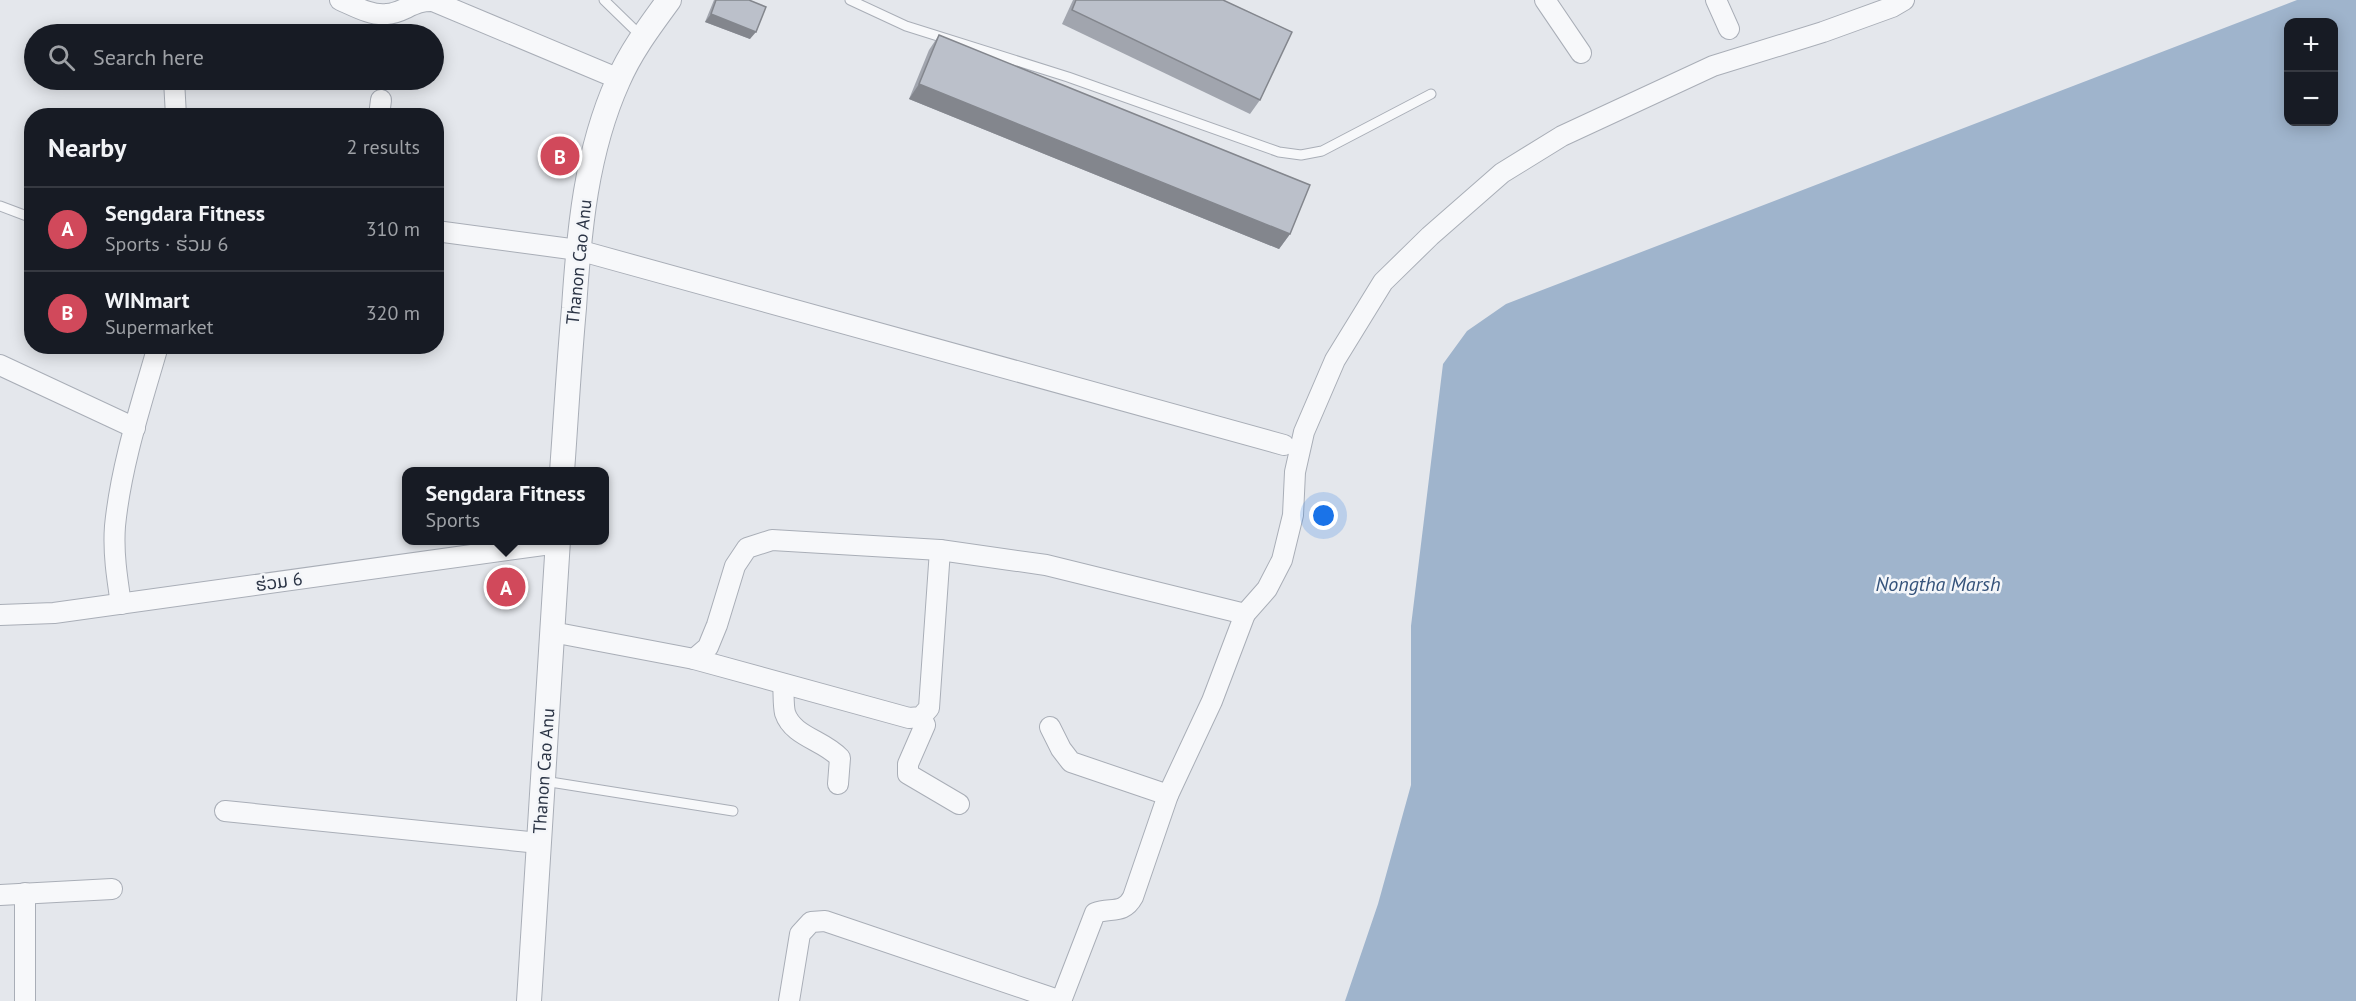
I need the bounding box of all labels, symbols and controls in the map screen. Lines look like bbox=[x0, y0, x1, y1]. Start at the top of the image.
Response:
map controls bbox=[2284, 18, 2338, 126]
button: + bbox=[2284, 18, 2338, 72]
search box bbox=[24, 24, 444, 90]
icon: search bbox=[45, 41, 78, 74]
text: Search here bbox=[93, 43, 204, 71]
button: − bbox=[2284, 72, 2338, 126]
text: Nearby bbox=[48, 131, 126, 164]
text: 2 results bbox=[347, 134, 420, 160]
pin: B bbox=[540, 134, 580, 178]
street label: Thanon Cao Anu bbox=[560, 198, 597, 326]
text: Sengdara Fitness bbox=[105, 199, 265, 227]
text: A bbox=[61, 216, 74, 242]
text: 310 m bbox=[366, 216, 420, 242]
text: Sports · ຮ່ວມ 6 bbox=[105, 231, 228, 257]
text: WINmart bbox=[105, 286, 189, 314]
text: B bbox=[62, 300, 73, 326]
text: 320 m bbox=[366, 300, 420, 326]
text: Supermarket bbox=[105, 314, 213, 340]
popup bbox=[402, 467, 609, 545]
text: Sengdara Fitness bbox=[425, 479, 586, 507]
your location bbox=[1309, 501, 1338, 530]
text: Sports bbox=[425, 507, 480, 533]
pin: A bbox=[486, 564, 526, 610]
street label: ຮ່ວມ 6 bbox=[254, 567, 304, 596]
water label: Nongtha Marsh bbox=[1875, 571, 2001, 597]
street label: Thanon Cao Anu bbox=[528, 707, 559, 834]

